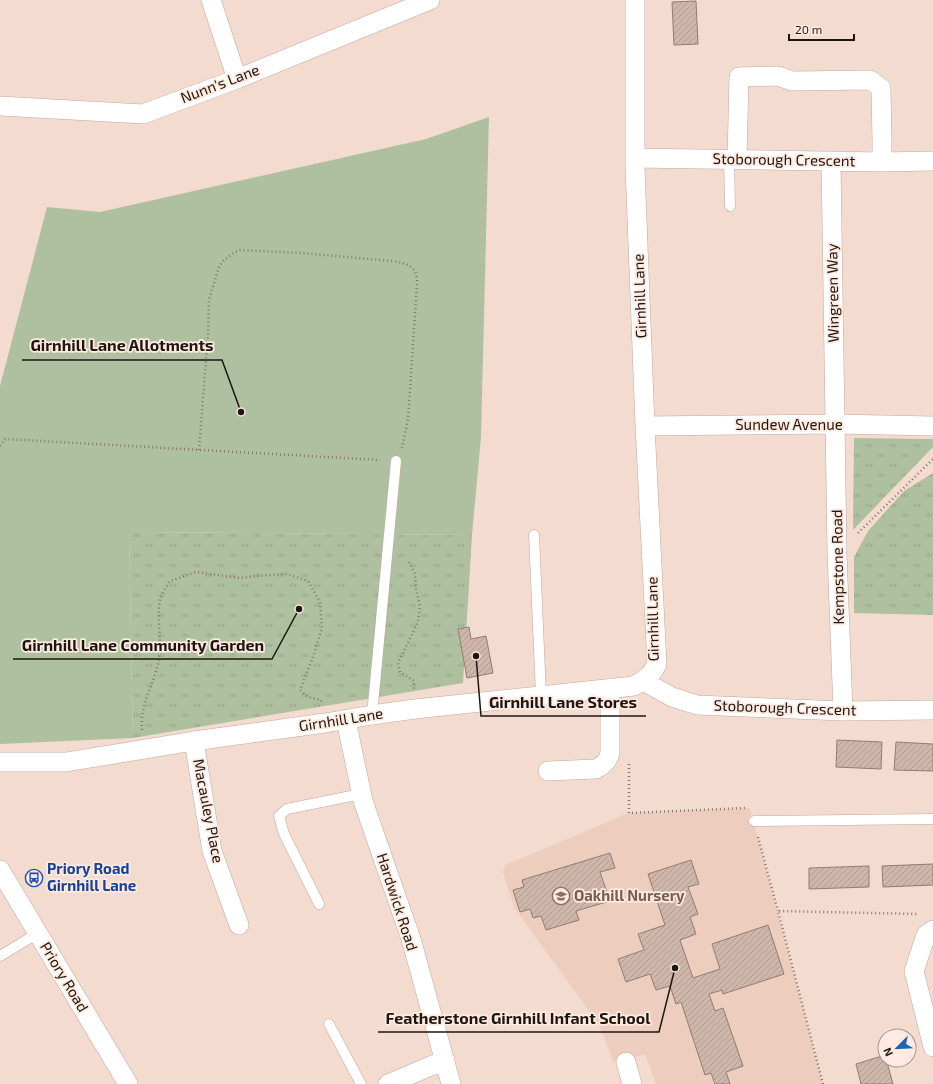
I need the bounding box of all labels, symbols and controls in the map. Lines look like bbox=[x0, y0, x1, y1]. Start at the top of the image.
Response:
scale bar bbox=[789, 16, 854, 42]
text: 20 m bbox=[795, 22, 822, 36]
street label: Nunn's Lane bbox=[178, 60, 262, 106]
street label: Stoborough Crescent bbox=[713, 149, 856, 169]
street label: Wingreen Way bbox=[822, 243, 842, 343]
street label: Girnhill Lane bbox=[629, 253, 649, 339]
callout: Girnhill Lane Allotments bbox=[22, 332, 222, 360]
text: Girnhill Lane Allotments bbox=[31, 335, 213, 354]
street label: Sundew Avenue bbox=[735, 415, 843, 433]
street label: Kempstone Road bbox=[827, 509, 847, 625]
street label: Girnhill Lane bbox=[642, 576, 662, 662]
callout: Girnhill Lane Community Garden bbox=[13, 631, 272, 659]
text: Girnhill Lane Community Garden bbox=[22, 635, 264, 655]
callout: Girnhill Lane Stores bbox=[481, 688, 646, 716]
text: Girnhill Lane Stores bbox=[489, 692, 637, 711]
street label: Stoborough Crescent bbox=[713, 696, 857, 718]
street label: Girnhill Lane bbox=[298, 703, 384, 735]
street label: Macauley Place bbox=[190, 757, 228, 864]
street label: Hardwick Road bbox=[374, 851, 422, 953]
place label: Priory Road Girnhill Lane bbox=[47, 859, 136, 894]
bus stop icon: Priory Road Girnhill Lane bbox=[24, 868, 44, 888]
school or university icon: Oakhill Nursery bbox=[551, 886, 571, 906]
place label: Oakhill Nursery bbox=[574, 886, 685, 905]
street label: Priory Road bbox=[37, 938, 93, 1015]
callout: Featherstone Girnhill Infant School bbox=[378, 1004, 659, 1032]
text: Featherstone Girnhill Infant School bbox=[385, 1008, 651, 1027]
north arrow bbox=[877, 1028, 917, 1068]
text: N bbox=[880, 1046, 895, 1059]

